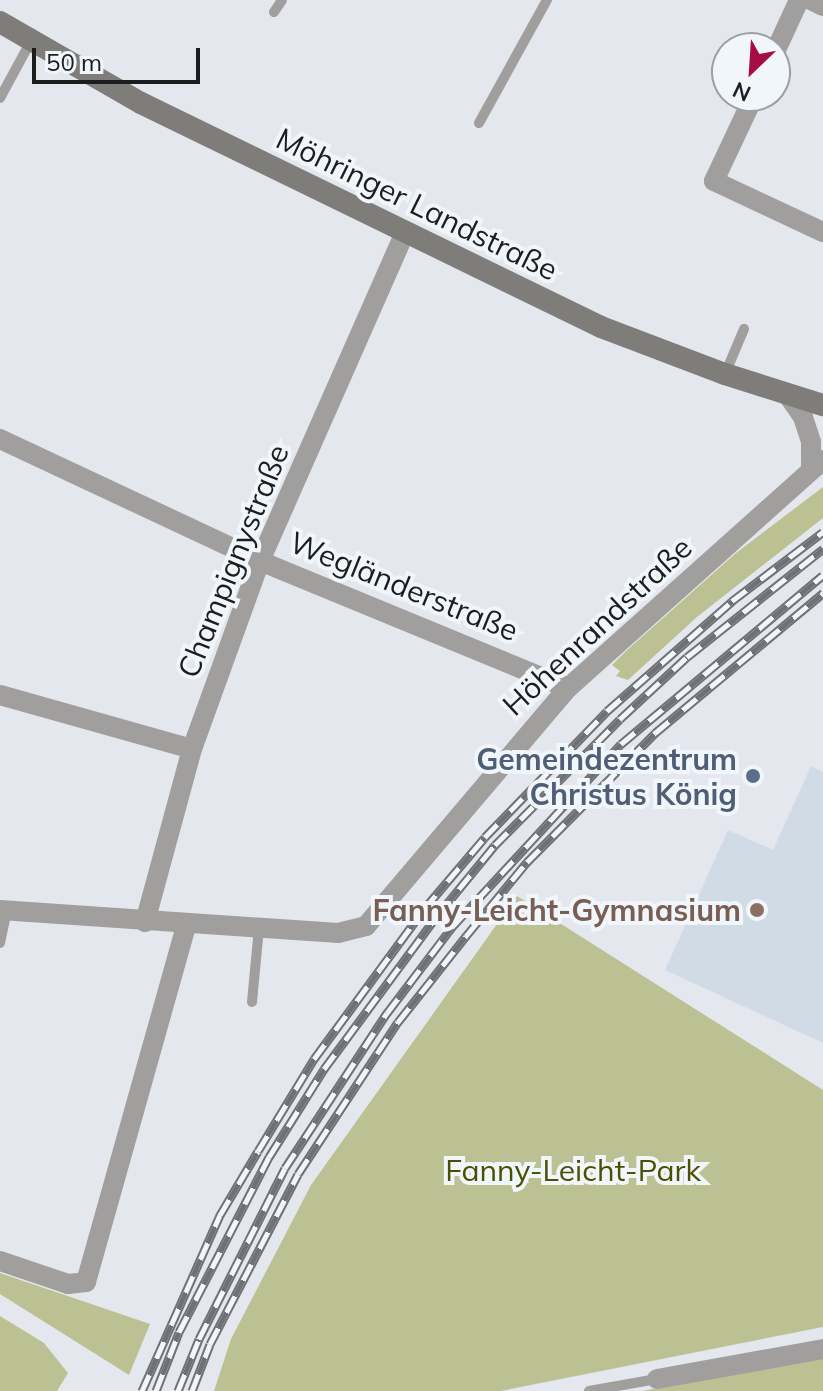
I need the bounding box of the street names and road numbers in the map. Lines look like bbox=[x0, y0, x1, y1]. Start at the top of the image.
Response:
street label: Möhringer Landstraße bbox=[271, 120, 563, 288]
street label: Champignystraße bbox=[170, 439, 296, 683]
street label: Wegländerstraße bbox=[285, 524, 523, 648]
street label: Höhenrandstraße bbox=[495, 529, 699, 723]

